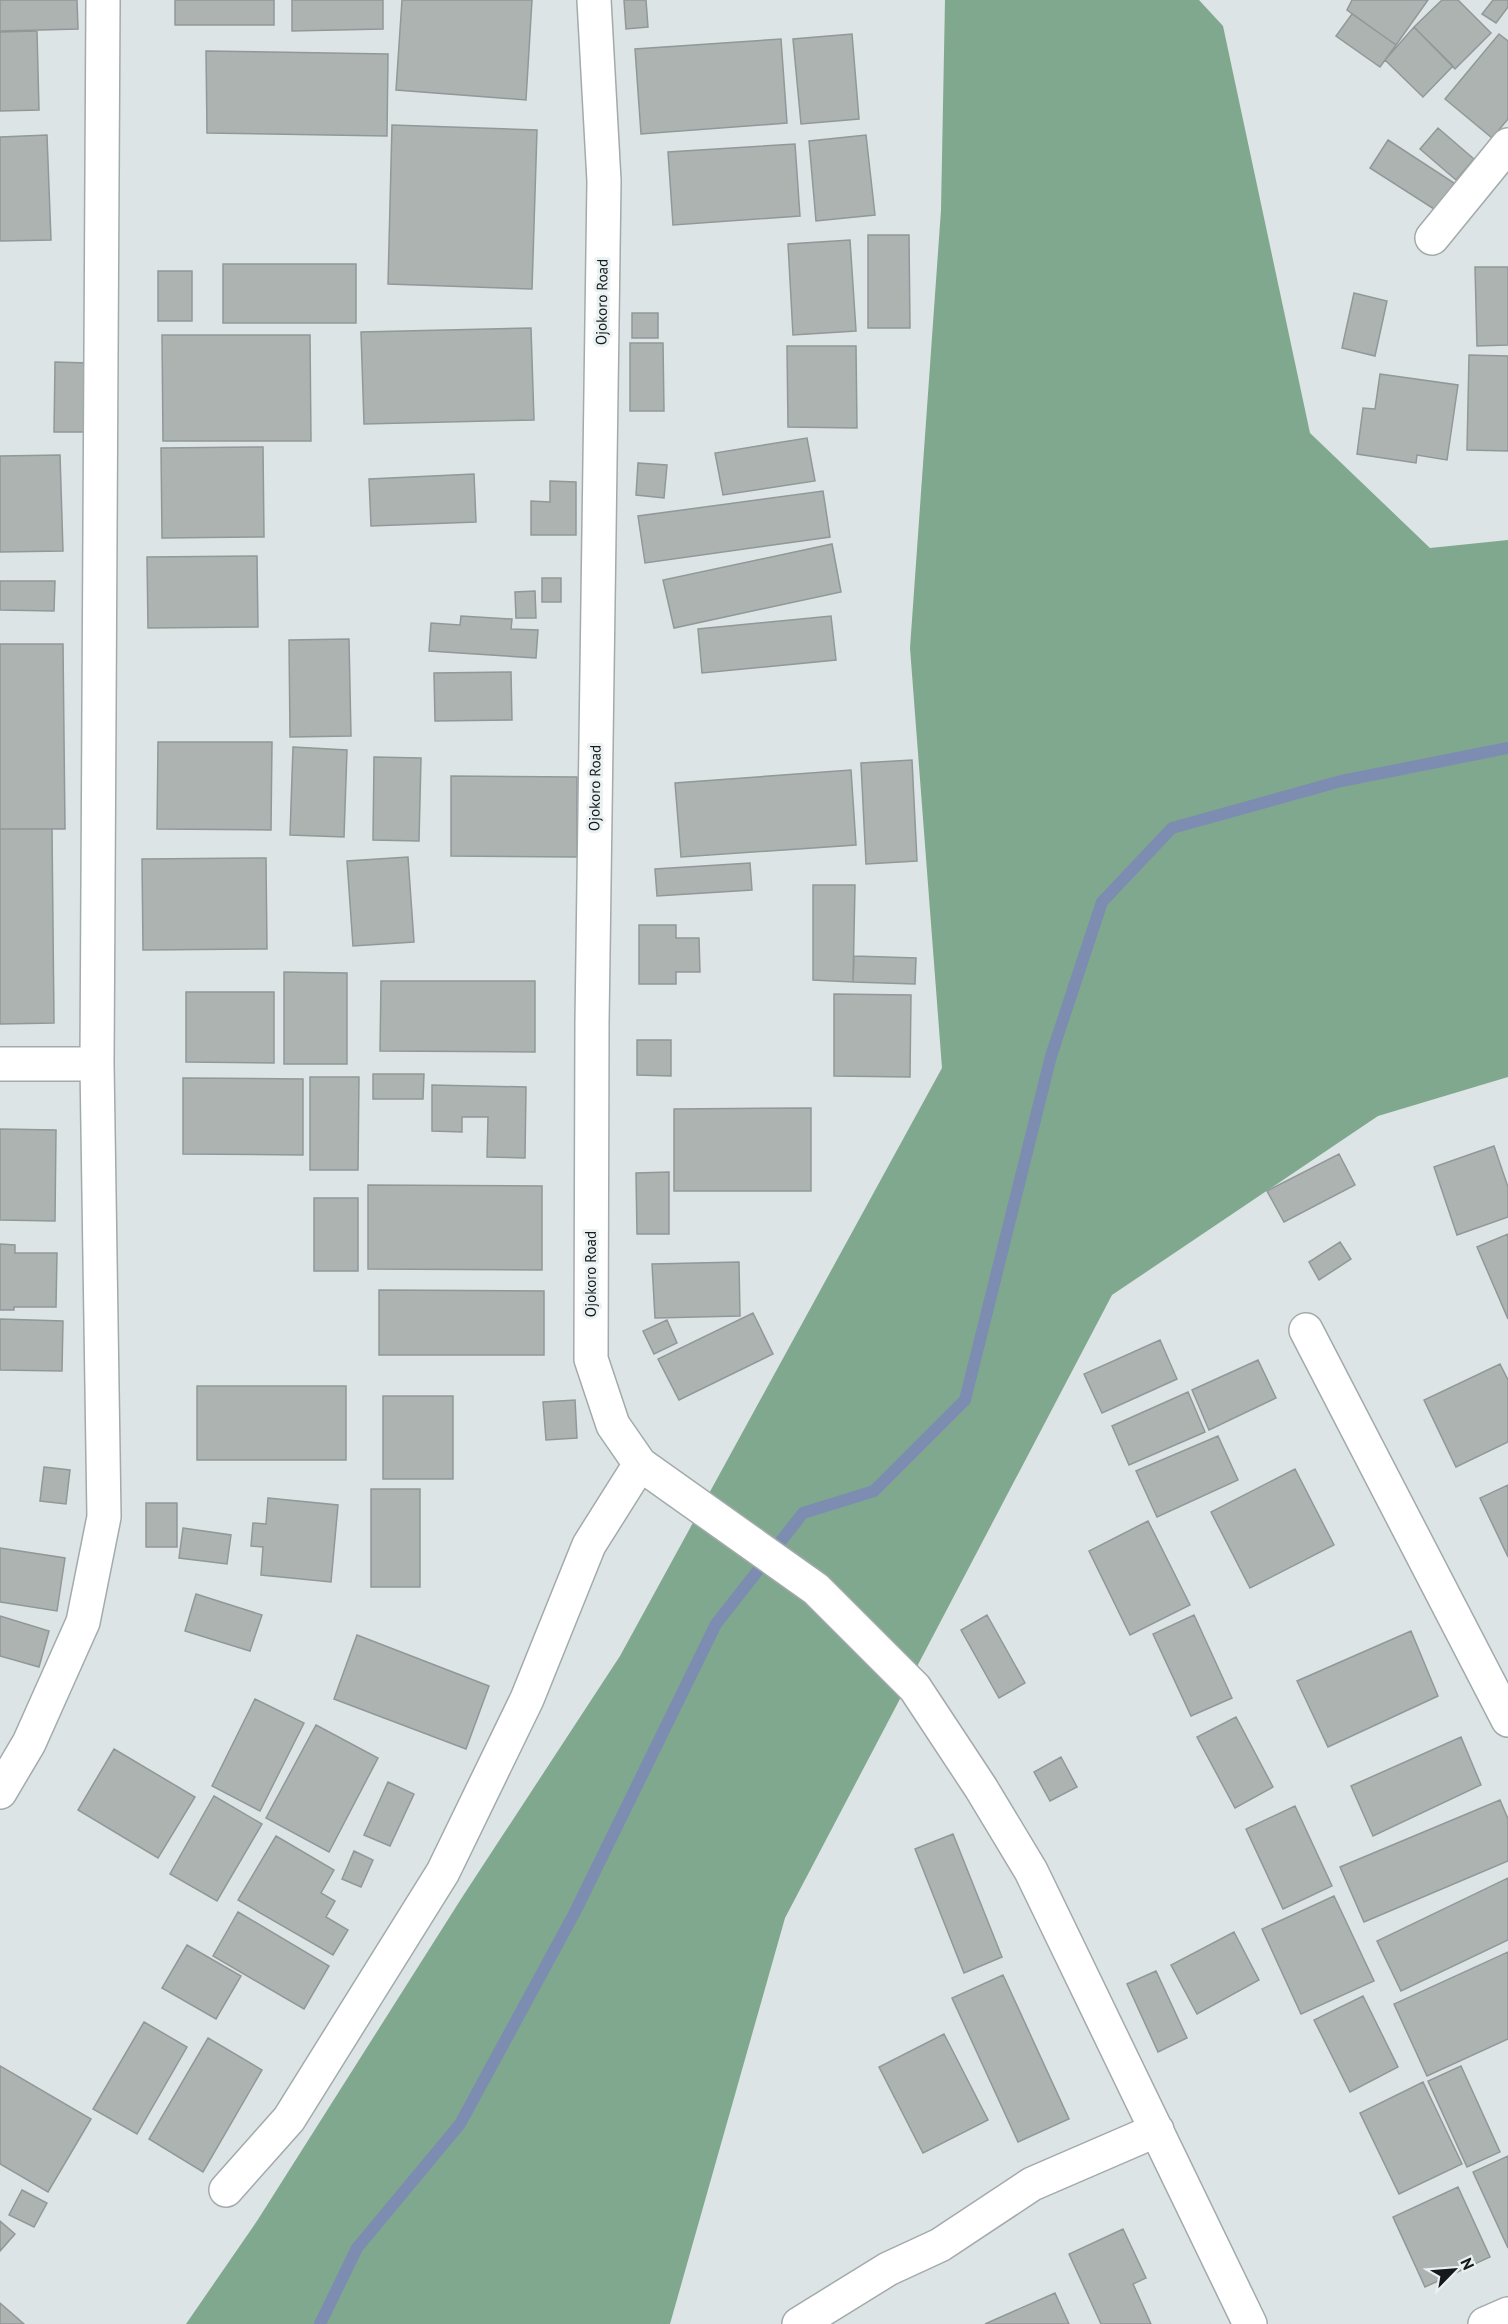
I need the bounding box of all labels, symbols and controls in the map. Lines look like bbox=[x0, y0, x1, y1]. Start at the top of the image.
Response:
street label: Ojokoro Road bbox=[591, 259, 612, 345]
street label: Ojokoro Road bbox=[584, 745, 605, 831]
street label: Ojokoro Road bbox=[581, 1231, 600, 1317]
north arrow bbox=[1424, 2240, 1484, 2300]
text: N bbox=[1456, 2255, 1479, 2273]

